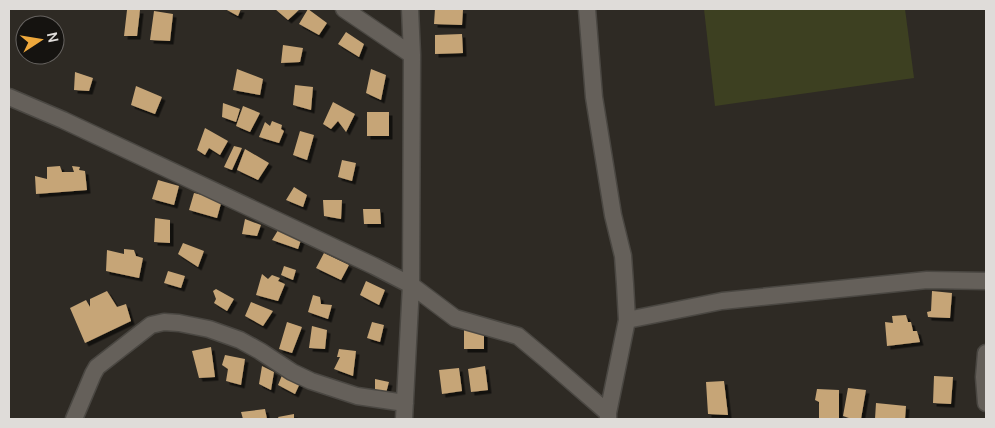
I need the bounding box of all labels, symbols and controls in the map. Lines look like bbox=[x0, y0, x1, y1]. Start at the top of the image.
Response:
north arrow bbox=[15, 15, 65, 65]
text: N bbox=[43, 30, 64, 44]

